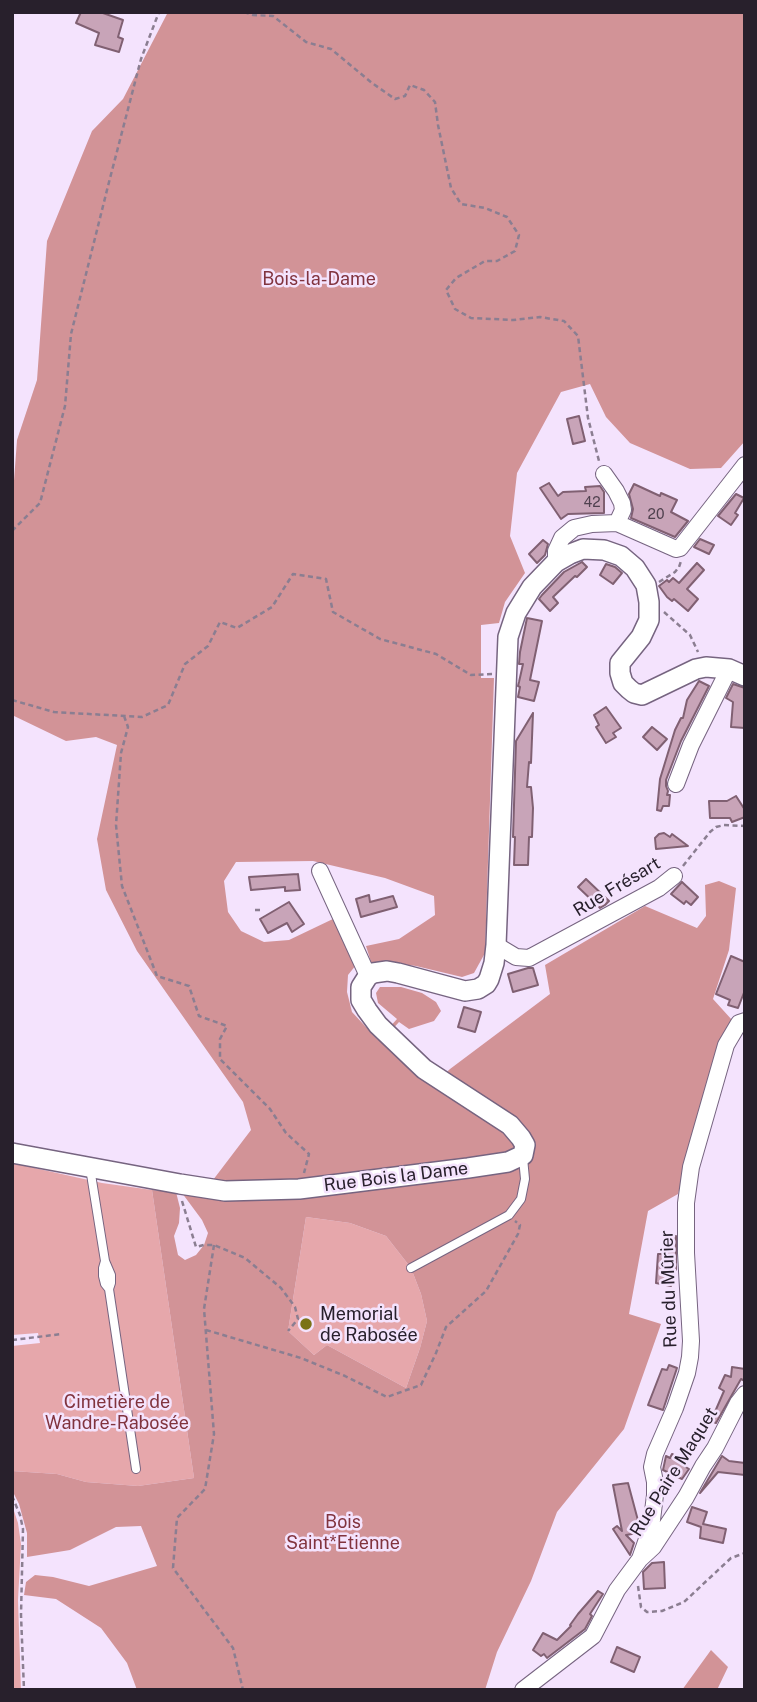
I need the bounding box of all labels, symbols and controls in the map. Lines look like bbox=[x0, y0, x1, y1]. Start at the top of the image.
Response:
park label: Bois-la-Dame bbox=[262, 268, 376, 290]
house number: 42 bbox=[583, 495, 601, 511]
house number: 20 bbox=[648, 507, 664, 523]
street label: Rue Frésart bbox=[570, 853, 664, 921]
street label: Rue Bois la Dame bbox=[323, 1157, 469, 1197]
street label: Rue du Mûrier bbox=[656, 1230, 682, 1348]
place label: Memorial de Rabosée bbox=[320, 1303, 418, 1346]
marker: Memorial de Rabosée bbox=[298, 1316, 314, 1332]
park label: Cimetière de Wandre-Rabosée bbox=[45, 1391, 189, 1434]
street label: Rue Paire Maquet bbox=[626, 1403, 722, 1541]
park label: Bois Saint*Etienne bbox=[286, 1511, 400, 1554]

